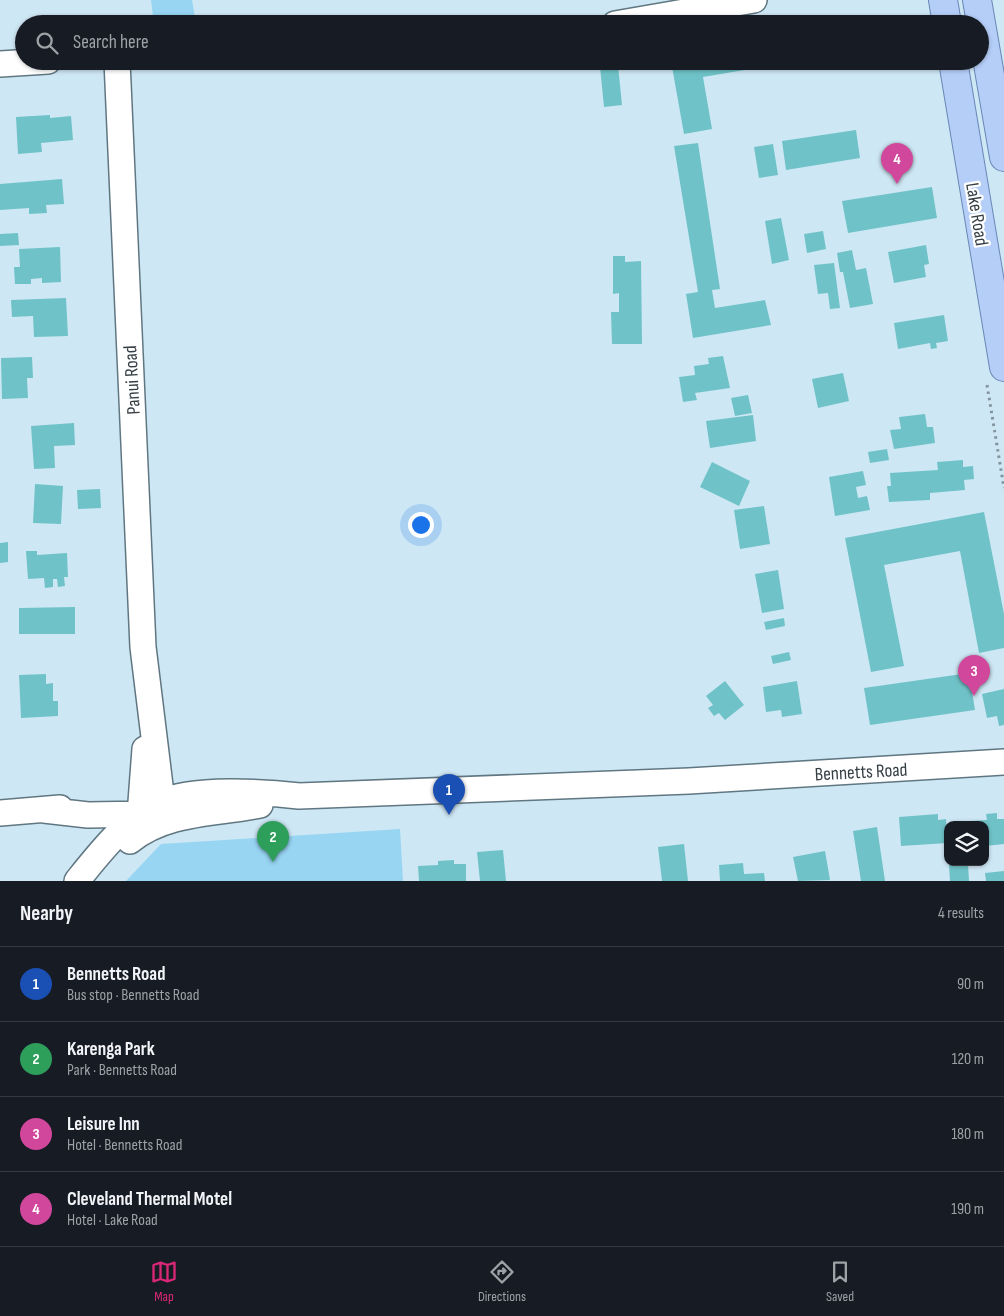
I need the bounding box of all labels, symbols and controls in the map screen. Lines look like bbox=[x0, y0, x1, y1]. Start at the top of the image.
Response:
search box bbox=[15, 15, 989, 70]
icon: search bbox=[33, 29, 61, 57]
text: Search here bbox=[73, 31, 149, 54]
pin: 4 bbox=[881, 143, 913, 184]
street label: Lake Road bbox=[960, 181, 993, 247]
street label: Panui Road bbox=[119, 345, 146, 415]
your location bbox=[408, 512, 434, 538]
pin: 3 bbox=[958, 655, 990, 696]
street label: Bennetts Road bbox=[814, 759, 908, 786]
pin: 1 bbox=[433, 774, 465, 815]
pin: 2 bbox=[257, 821, 289, 862]
map controls bbox=[944, 821, 989, 866]
button: layers bbox=[944, 821, 989, 866]
text: Nearby bbox=[20, 901, 73, 926]
text: 4 results bbox=[938, 904, 984, 923]
text: Bennetts Road bbox=[67, 963, 165, 986]
text: 1 bbox=[33, 975, 39, 994]
text: 90 m bbox=[957, 975, 984, 994]
text: Bus stop · Bennetts Road bbox=[67, 986, 199, 1005]
text: Karenga Park bbox=[67, 1038, 155, 1061]
text: 2 bbox=[32, 1050, 40, 1069]
text: 120 m bbox=[952, 1050, 984, 1069]
text: Park · Bennetts Road bbox=[67, 1061, 177, 1080]
text: Leisure Inn bbox=[67, 1113, 140, 1136]
text: 3 bbox=[32, 1125, 40, 1144]
text: 180 m bbox=[951, 1125, 984, 1144]
text: Hotel · Bennetts Road bbox=[67, 1136, 182, 1155]
text: Cleveland Thermal Motel bbox=[67, 1188, 232, 1211]
text: 4 bbox=[32, 1200, 40, 1219]
text: 190 m bbox=[951, 1200, 984, 1219]
text: Hotel · Lake Road bbox=[67, 1211, 158, 1230]
tab: Map bbox=[150, 1258, 178, 1305]
tab: Directions bbox=[478, 1258, 526, 1305]
tab: Saved bbox=[826, 1258, 854, 1305]

